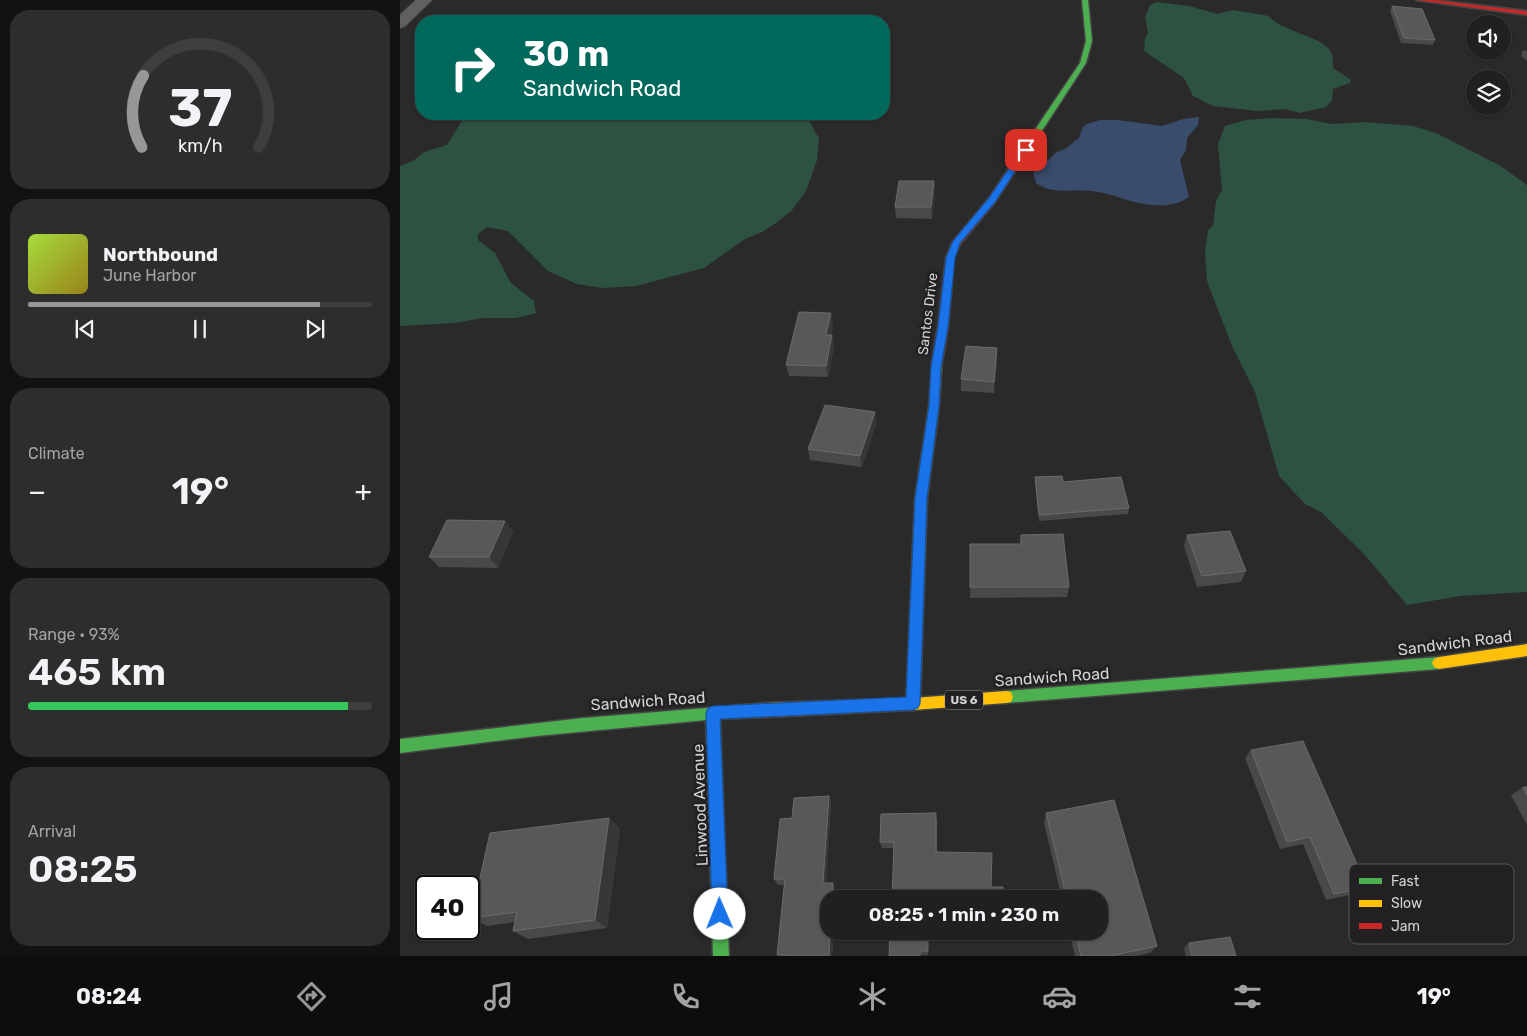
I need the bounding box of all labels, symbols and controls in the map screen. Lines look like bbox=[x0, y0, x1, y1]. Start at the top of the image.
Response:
map controls bbox=[1466, 15, 1511, 115]
button: sound bbox=[1466, 15, 1511, 60]
text: 30 m bbox=[523, 33, 609, 75]
icon: right bbox=[440, 35, 505, 100]
button: layers bbox=[1466, 70, 1511, 115]
text: Sandwich Road bbox=[523, 75, 681, 102]
text: 37 bbox=[168, 77, 232, 139]
pin bbox=[1005, 129, 1047, 171]
text: km/h bbox=[178, 135, 222, 156]
icon: arrive bbox=[1012, 136, 1040, 164]
text: Northbound bbox=[103, 243, 218, 266]
text: June Harbor bbox=[103, 266, 196, 285]
street label: Santos Drive bbox=[915, 272, 941, 356]
icon: previous bbox=[71, 315, 99, 343]
icon: pause bbox=[186, 315, 214, 343]
icon: next bbox=[301, 315, 329, 343]
text: Climate bbox=[28, 444, 85, 463]
text: 19° bbox=[172, 468, 229, 514]
text: − bbox=[28, 475, 46, 508]
text: + bbox=[355, 475, 372, 508]
text: Range · 93% bbox=[28, 625, 120, 644]
street label: Sandwich Road bbox=[1397, 627, 1513, 659]
text: 465 km bbox=[28, 649, 166, 695]
street label: Sandwich Road bbox=[994, 664, 1110, 690]
street label: Sandwich Road bbox=[590, 688, 706, 714]
road number: US 6 bbox=[945, 690, 983, 710]
street label: Linwood Avenue bbox=[688, 743, 712, 867]
text: Arrival bbox=[28, 822, 76, 841]
text: 08:25 bbox=[28, 846, 138, 892]
legend bbox=[1349, 864, 1514, 944]
text: Fast bbox=[1391, 873, 1420, 890]
speed limit sign: 40 bbox=[415, 875, 480, 940]
position arrow bbox=[693, 887, 745, 939]
text: Slow bbox=[1391, 895, 1422, 912]
text: 08:25 · 1 min · 230 m bbox=[869, 903, 1059, 926]
text: Jam bbox=[1391, 918, 1420, 935]
icon: directions bbox=[294, 979, 329, 1014]
icon: music bbox=[481, 979, 516, 1014]
icon: phone bbox=[668, 979, 703, 1014]
icon: climate bbox=[855, 979, 890, 1014]
icon: car bbox=[1042, 979, 1077, 1014]
icon: filters bbox=[1230, 979, 1265, 1014]
text: 08:24 bbox=[76, 983, 142, 1010]
text: 19° bbox=[1417, 983, 1451, 1010]

